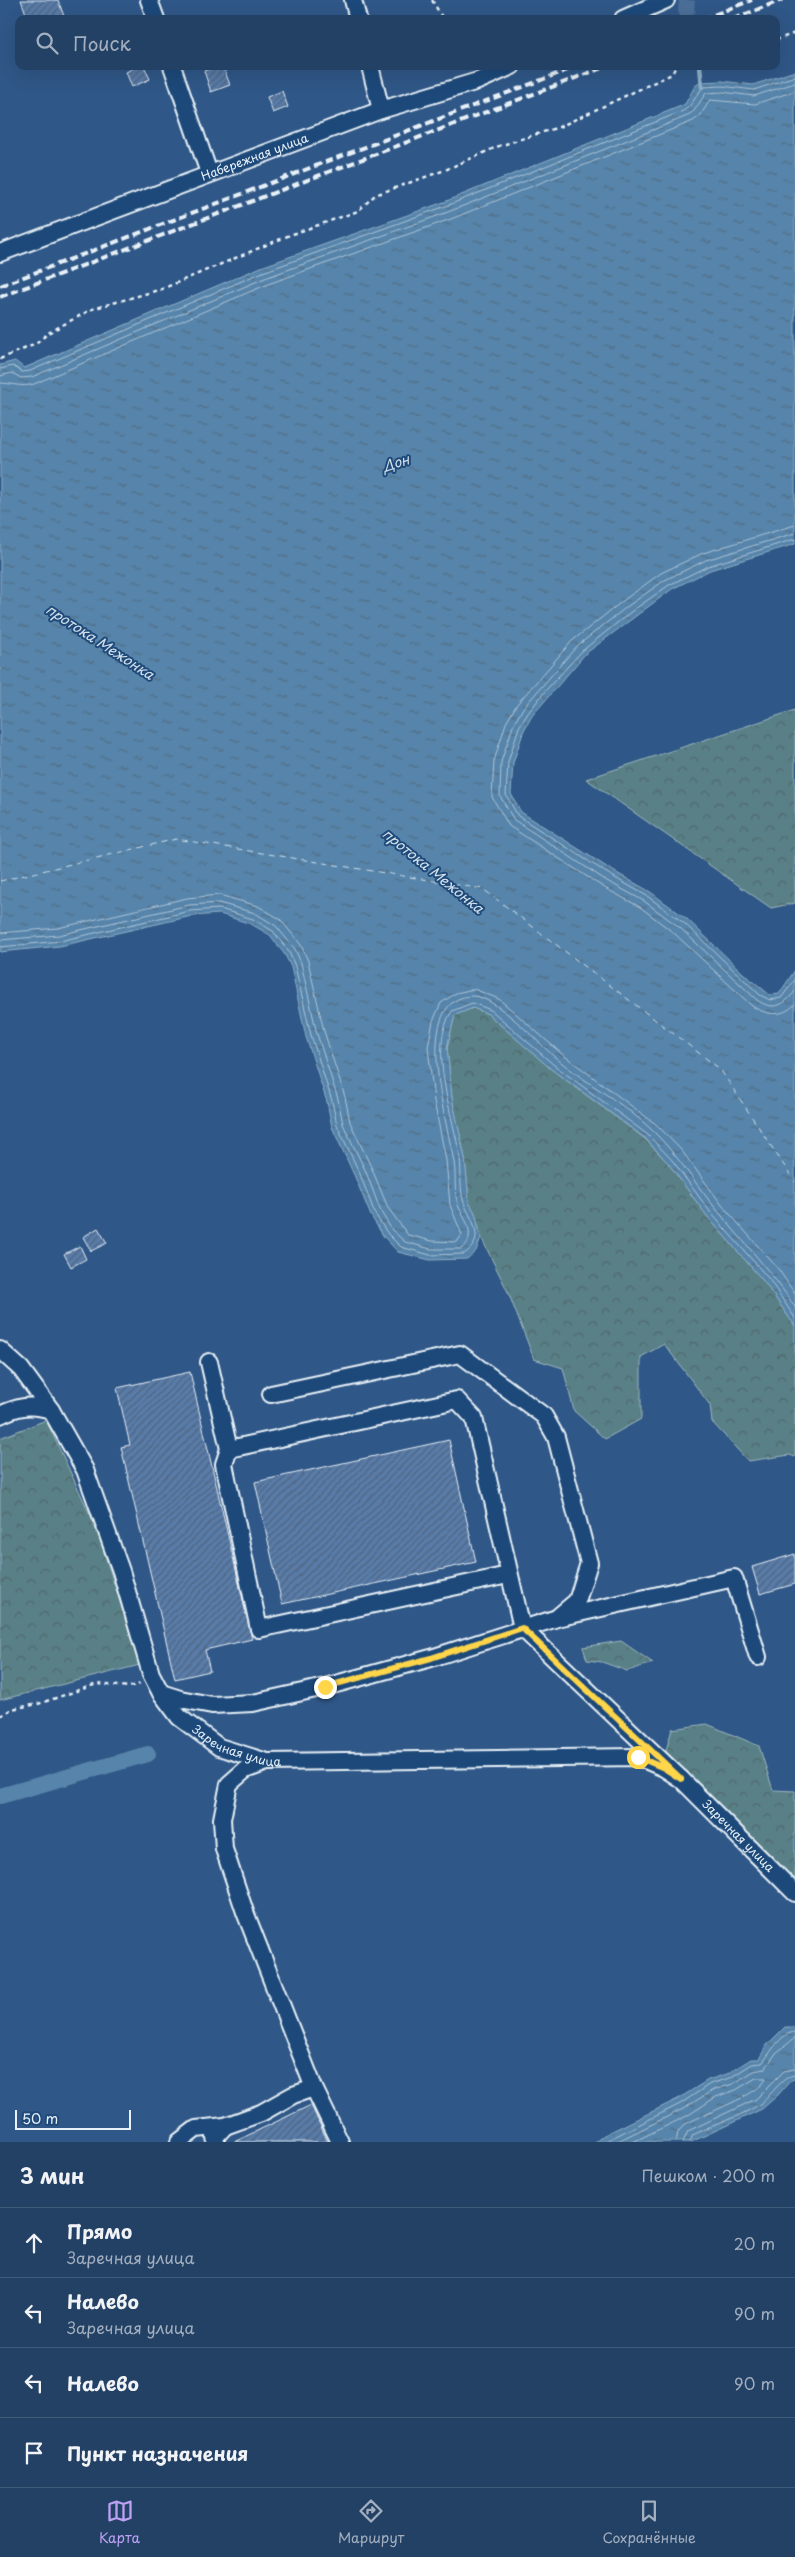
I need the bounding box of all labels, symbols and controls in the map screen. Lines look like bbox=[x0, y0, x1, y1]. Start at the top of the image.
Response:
search box bbox=[15, 15, 780, 70]
icon: search bbox=[33, 29, 61, 57]
text: Поиск bbox=[73, 29, 131, 57]
street label: Набережная улица bbox=[198, 128, 311, 185]
water label: Дон bbox=[378, 448, 413, 477]
water label: протока Межонка bbox=[42, 599, 160, 685]
water label: протока Межонка bbox=[378, 823, 490, 919]
route end bbox=[314, 1676, 337, 1699]
street label: Заречная улица bbox=[189, 1720, 281, 1770]
route start bbox=[627, 1746, 650, 1769]
street label: Заречная улица bbox=[699, 1795, 779, 1876]
scale bar bbox=[15, 2107, 131, 2130]
text: 50 m bbox=[22, 2108, 58, 2129]
text: 3 мин bbox=[20, 2159, 84, 2191]
text: Пешком · 200 m bbox=[641, 2163, 775, 2187]
text: Прямо bbox=[67, 2217, 132, 2245]
icon: ahead bbox=[20, 2229, 48, 2257]
text: 20 m bbox=[734, 2231, 775, 2255]
text: Заречная улица bbox=[67, 2245, 195, 2269]
text: Налево bbox=[67, 2287, 139, 2315]
icon: left bbox=[20, 2299, 48, 2327]
text: 90 m bbox=[734, 2301, 775, 2325]
text: Заречная улица bbox=[67, 2315, 195, 2339]
icon: left bbox=[20, 2369, 48, 2397]
text: Налево bbox=[67, 2369, 139, 2397]
text: 90 m bbox=[734, 2371, 775, 2395]
icon: arrive bbox=[20, 2439, 48, 2467]
text: Пункт назначения bbox=[67, 2439, 248, 2467]
tab: Карта bbox=[99, 2497, 140, 2548]
tab: Маршрут bbox=[338, 2497, 404, 2548]
tab: Сохранённые bbox=[602, 2497, 696, 2548]

